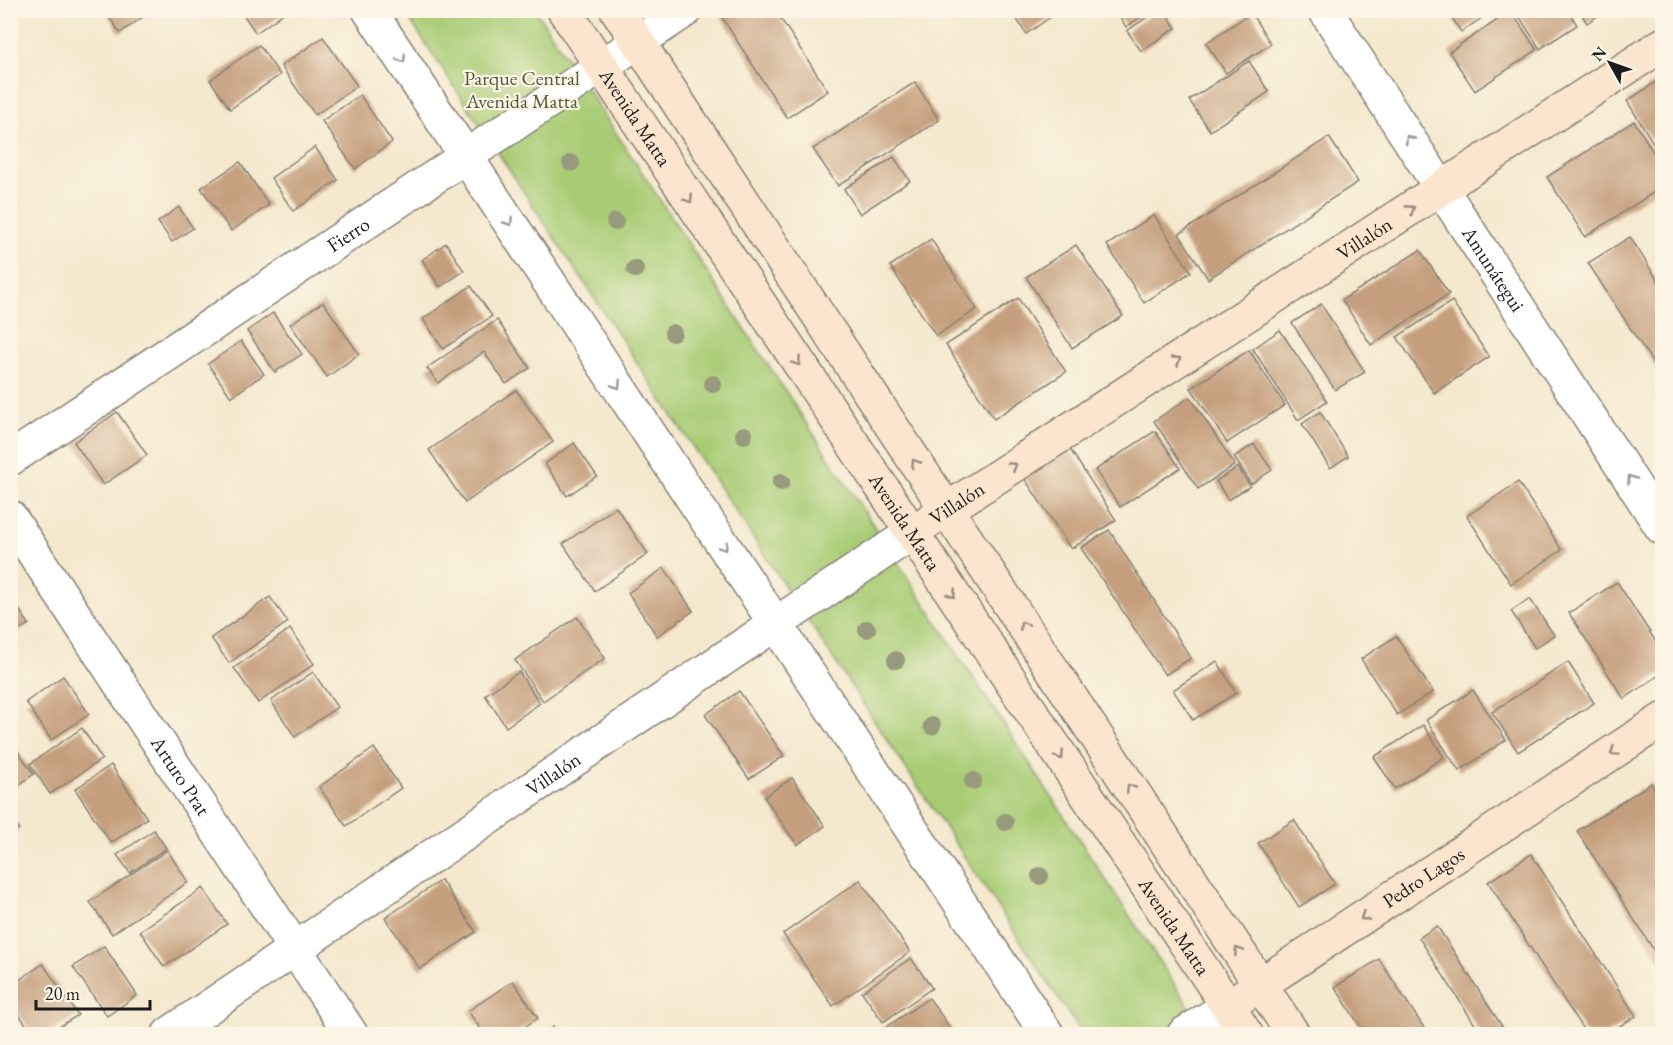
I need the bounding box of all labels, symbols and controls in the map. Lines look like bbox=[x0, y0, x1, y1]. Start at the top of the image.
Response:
north arrow bbox=[1580, 33, 1640, 93]
text: N bbox=[1587, 42, 1611, 65]
one-way arrow bbox=[394, 53, 405, 64]
street label: Avenida Matta bbox=[593, 63, 677, 171]
park label: Parque Central Avenida Matta bbox=[464, 65, 580, 114]
one-way arrow bbox=[1406, 135, 1417, 146]
one-way arrow bbox=[682, 193, 693, 204]
one-way arrow bbox=[1404, 205, 1415, 216]
street label: Fierro bbox=[322, 211, 375, 258]
street label: Villalón bbox=[1332, 211, 1397, 266]
one-way arrow bbox=[502, 215, 513, 226]
street label: Amunátegui bbox=[1456, 221, 1531, 317]
one-way arrow bbox=[790, 355, 801, 366]
one-way arrow bbox=[1170, 357, 1181, 368]
one-way arrow bbox=[609, 378, 620, 389]
one-way arrow bbox=[911, 458, 922, 469]
one-way arrow bbox=[1007, 462, 1017, 474]
street label: Avenida Matta bbox=[862, 467, 947, 576]
one-way arrow bbox=[1627, 474, 1638, 485]
street label: Villalón bbox=[924, 475, 990, 530]
one-way arrow bbox=[717, 541, 728, 552]
one-way arrow bbox=[945, 587, 956, 598]
one-way arrow bbox=[1019, 621, 1030, 632]
street label: Arturo Prat bbox=[145, 730, 217, 821]
one-way arrow bbox=[1609, 745, 1620, 756]
street label: Villalón bbox=[521, 746, 586, 802]
one-way arrow bbox=[1053, 749, 1064, 760]
one-way arrow bbox=[1126, 784, 1138, 794]
street label: Pedro Lagos bbox=[1377, 841, 1469, 914]
street label: Avenida Matta bbox=[1132, 872, 1216, 980]
one-way arrow bbox=[1359, 910, 1370, 921]
one-way arrow bbox=[1234, 946, 1245, 957]
scale bar bbox=[36, 973, 150, 1011]
text: 20 m bbox=[45, 982, 80, 1005]

